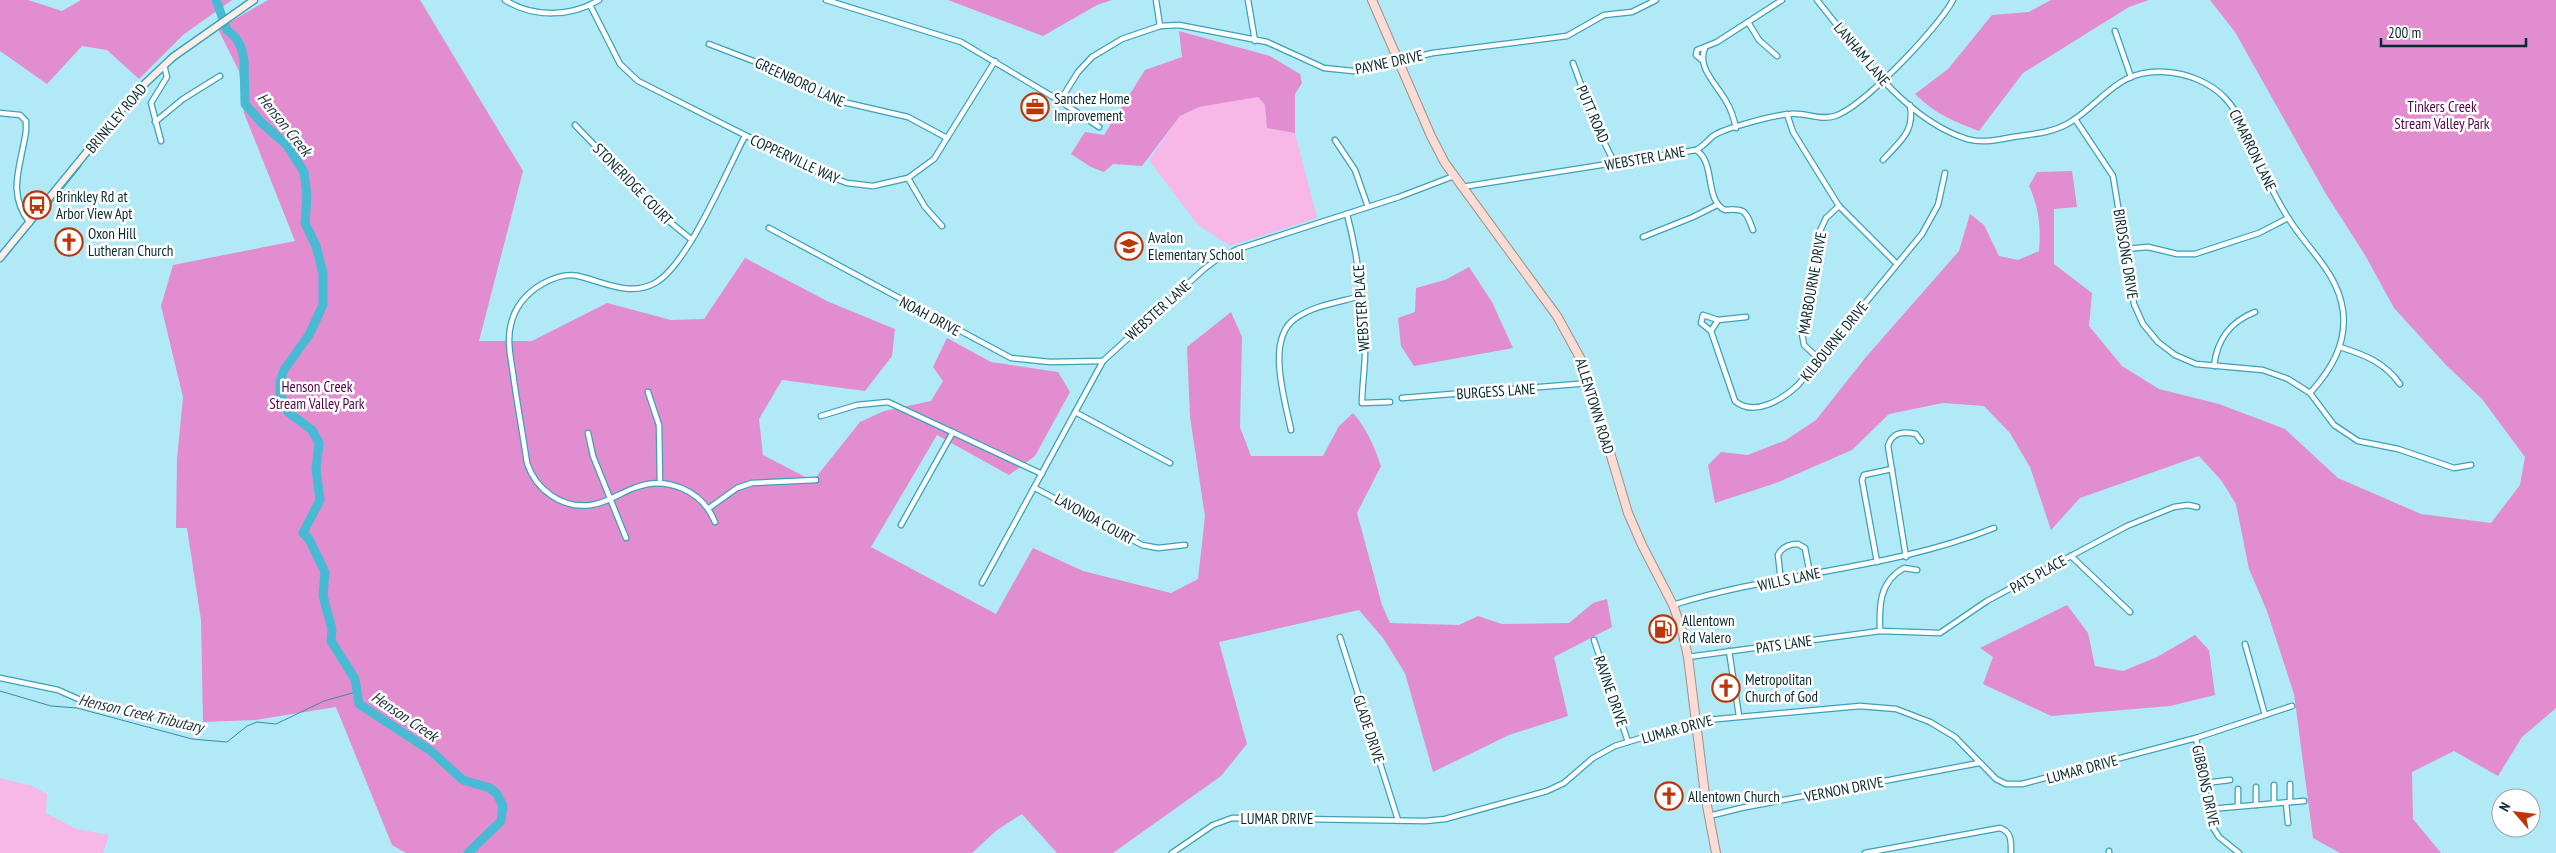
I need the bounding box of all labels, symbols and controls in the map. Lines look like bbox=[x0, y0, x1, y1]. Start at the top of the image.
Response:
scale bar bbox=[2381, 15, 2526, 47]
street label: LANHAM LANE bbox=[1830, 18, 1894, 90]
text: 200 m bbox=[2388, 23, 2421, 42]
street label: PAYNE DRIVE bbox=[1353, 46, 1425, 78]
street label: GREENBORO LANE bbox=[752, 53, 848, 111]
street label: BRINKLEY ROAD bbox=[81, 79, 151, 157]
street label: PUTT ROAD bbox=[1572, 82, 1614, 146]
water label: Henson Creek bbox=[253, 88, 318, 161]
place label: Sanchez Home Improvement bbox=[1054, 89, 1130, 125]
office icon: Sanchez Home Improvement bbox=[1020, 92, 1050, 122]
park label: Tinkers Creek Stream Valley Park bbox=[2394, 97, 2490, 133]
street label: CIMARRON LANE bbox=[2225, 106, 2281, 194]
street label: COPPERVILLE WAY bbox=[747, 130, 843, 188]
street label: STONERIDGE COURT bbox=[589, 139, 677, 229]
street label: WEBSTER LANE bbox=[1603, 142, 1687, 174]
place label: Brinkley Rd at Arbor View Apt bbox=[56, 187, 133, 223]
bus stop icon: Brinkley Rd at Arbor View Apt bbox=[22, 190, 52, 220]
street label: BIRDSONG DRIVE bbox=[2110, 208, 2142, 300]
place label: Oxon Hill Lutheran Church bbox=[88, 224, 173, 260]
church icon: Oxon Hill Lutheran Church bbox=[54, 227, 84, 257]
place label: Avalon Elementary School bbox=[1148, 228, 1245, 264]
street label: MARBOURNE DRIVE bbox=[1794, 230, 1830, 336]
school or university icon: Avalon Elementary School bbox=[1114, 231, 1144, 261]
street label: WEBSTER PLACE bbox=[1348, 264, 1374, 352]
street label: WEBSTER LANE bbox=[1121, 276, 1195, 344]
street label: NOAH DRIVE bbox=[896, 292, 964, 340]
street label: KILBOURNE DRIVE bbox=[1796, 297, 1872, 385]
street label: ALLENTOWN ROAD bbox=[1571, 356, 1619, 456]
park label: Henson Creek Stream Valley Park bbox=[269, 377, 365, 413]
street label: BURGESS LANE bbox=[1456, 379, 1536, 403]
street label: LAVONDA COURT bbox=[1052, 489, 1139, 549]
street label: PATS PLACE bbox=[2006, 551, 2070, 597]
street label: WILLS LANE bbox=[1756, 563, 1822, 595]
place label: Allentown Rd Valero bbox=[1682, 611, 1735, 647]
fuel station icon: Allentown Rd Valero bbox=[1648, 614, 1678, 644]
street label: PATS LANE bbox=[1755, 631, 1813, 657]
street label: RAVINE DRIVE bbox=[1590, 653, 1632, 729]
place label: Metropolitan Church of God bbox=[1745, 670, 1818, 706]
church icon: Metropolitan Church of God bbox=[1711, 673, 1741, 703]
water label: Henson Creek bbox=[368, 687, 443, 746]
water label: Henson Creek Tributary bbox=[77, 689, 207, 737]
street label: GLADE DRIVE bbox=[1349, 693, 1389, 765]
street label: LUMAR DRIVE bbox=[1639, 710, 1715, 748]
street label: GIBBONS DRIVE bbox=[2188, 743, 2224, 829]
street label: LUMAR DRIVE bbox=[2044, 750, 2120, 788]
street label: VERNON DRIVE bbox=[1802, 772, 1885, 806]
church icon: Allentown Church bbox=[1654, 781, 1684, 811]
place label: Allentown Church bbox=[1688, 787, 1780, 806]
north arrow bbox=[2491, 788, 2541, 838]
text: N bbox=[2495, 799, 2514, 814]
street label: LUMAR DRIVE bbox=[1240, 809, 1314, 828]

